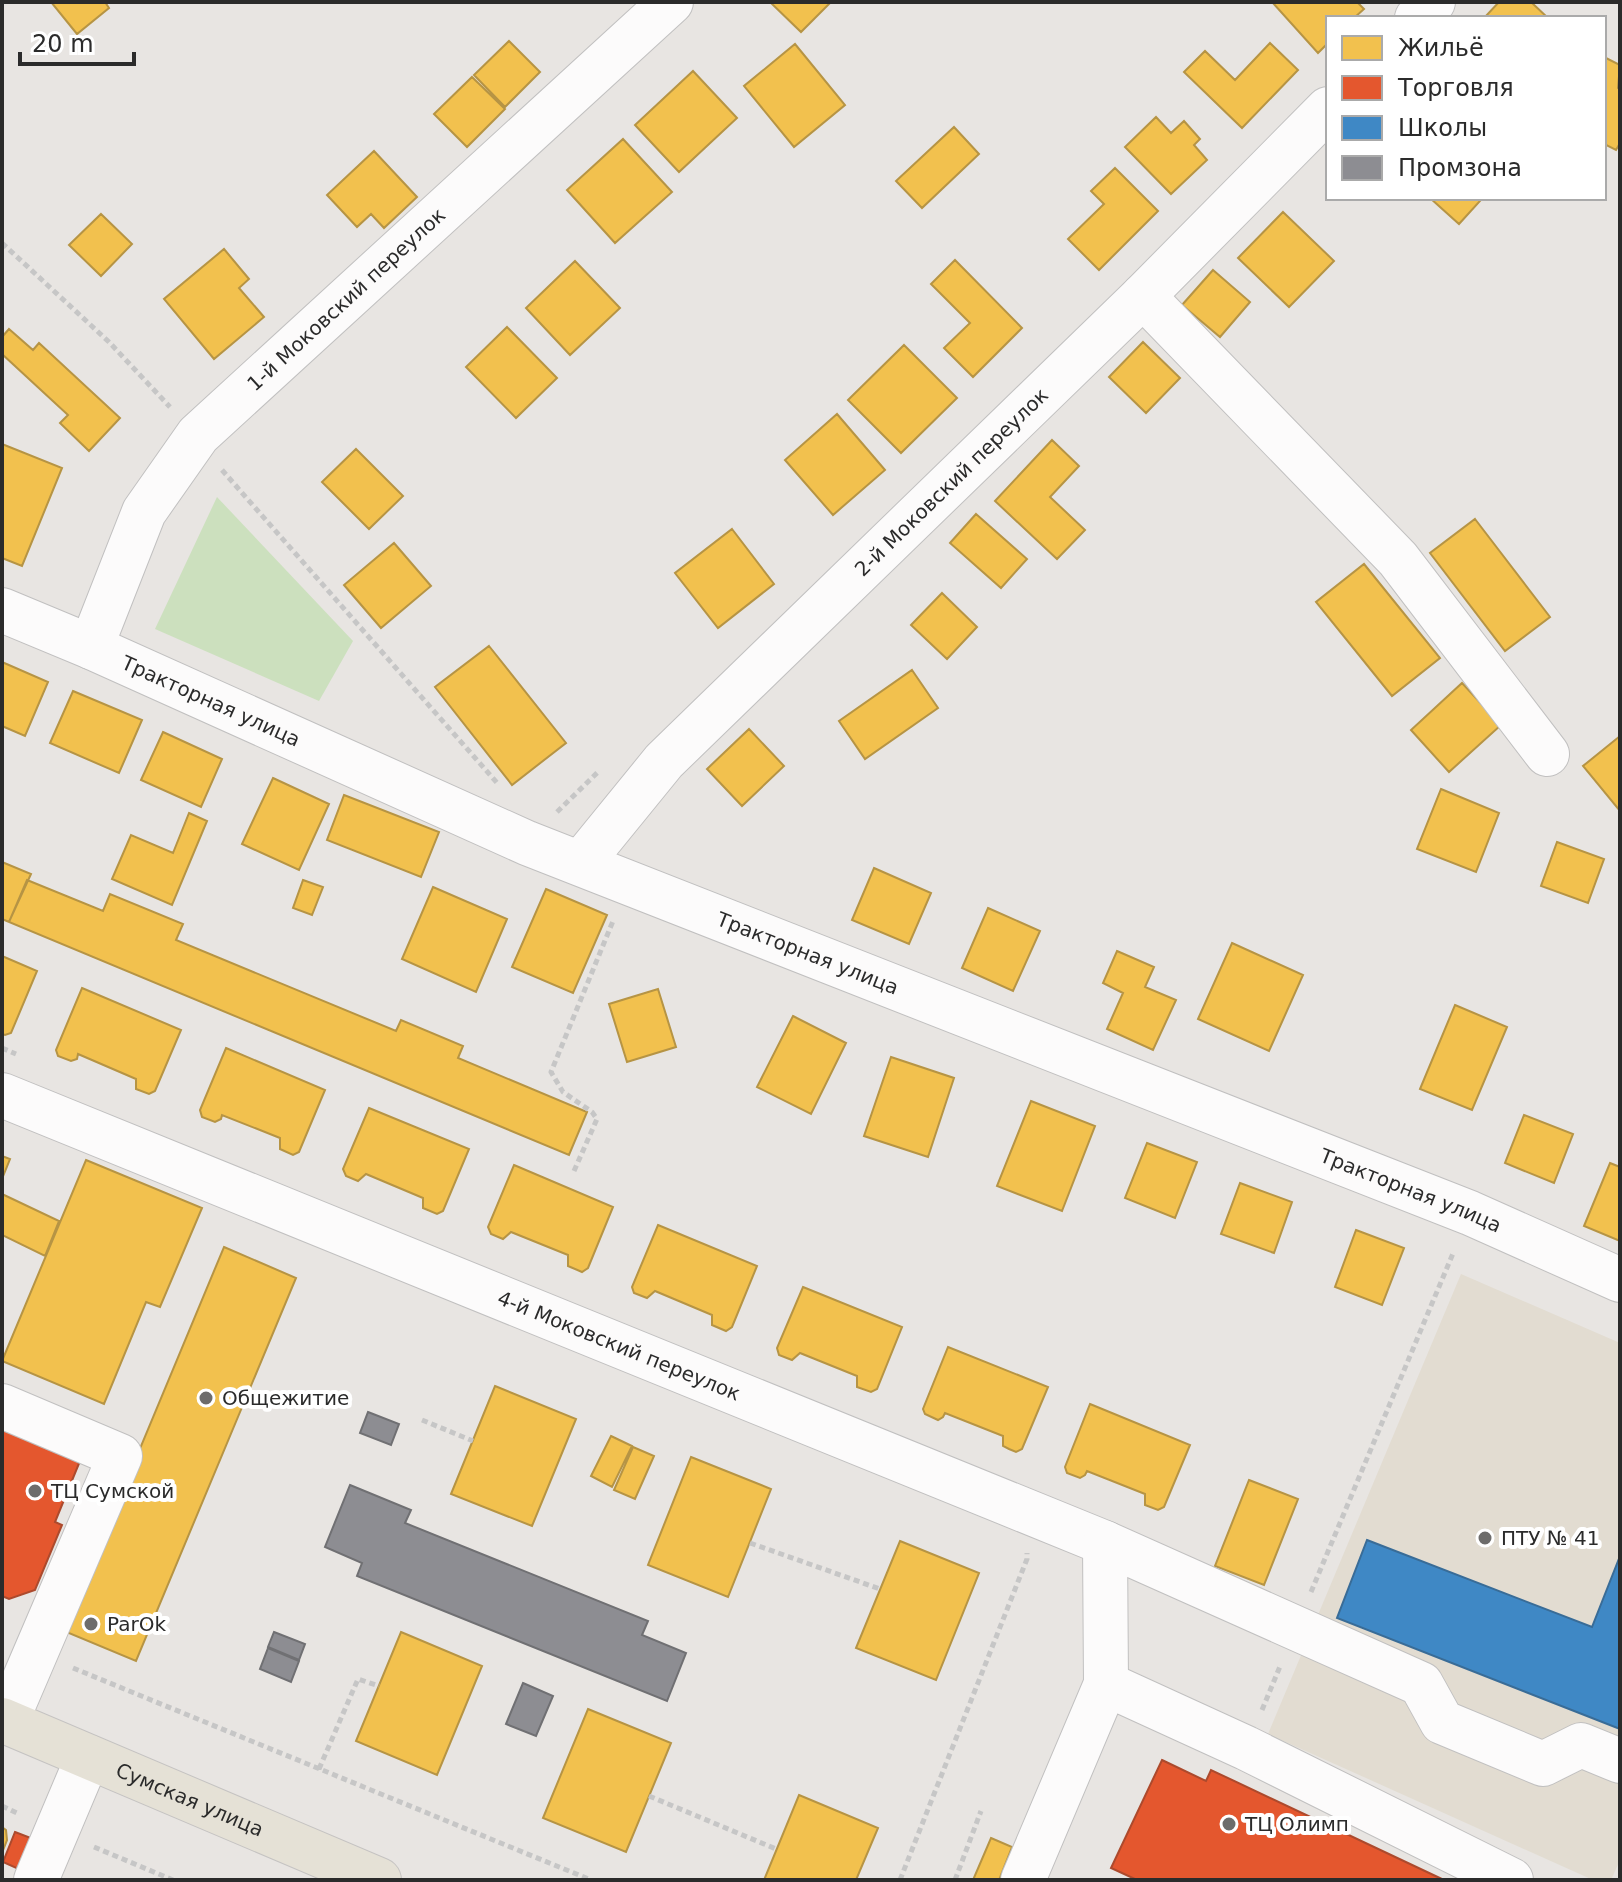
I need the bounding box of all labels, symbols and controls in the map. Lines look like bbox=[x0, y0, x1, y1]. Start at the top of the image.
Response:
scale bar bbox=[20, 16, 134, 66]
legend bbox=[1326, 16, 1606, 200]
text: 20 m bbox=[32, 30, 94, 58]
text: Жильё bbox=[1398, 34, 1484, 62]
text: Торговля bbox=[1397, 74, 1514, 102]
text: Школы bbox=[1398, 114, 1487, 142]
text: Промзона bbox=[1398, 154, 1522, 182]
street label: 1-й Моковский переулок bbox=[242, 203, 450, 396]
street label: 2-й Моковский переулок bbox=[850, 383, 1053, 581]
street label: Тракторная улица bbox=[117, 650, 304, 752]
street label: Тракторная улица bbox=[713, 906, 902, 1000]
street label: Тракторная улица bbox=[1316, 1143, 1505, 1237]
street label: 4-й Моковский переулок bbox=[494, 1286, 744, 1406]
place label: Общежитие bbox=[222, 1386, 349, 1410]
marker: Общежитие bbox=[197, 1389, 215, 1407]
place label: ТЦ Сумской bbox=[50, 1479, 174, 1503]
marker: ТЦ Сумской bbox=[26, 1482, 44, 1500]
place label: ПТУ № 41 bbox=[1501, 1526, 1599, 1550]
marker: ПТУ № 41 bbox=[1476, 1529, 1494, 1547]
place label: ParOk bbox=[107, 1612, 166, 1636]
marker: ParOk bbox=[82, 1615, 100, 1633]
street label: Сумская улица bbox=[112, 1758, 267, 1842]
place label: ТЦ Олимп bbox=[1244, 1812, 1349, 1836]
marker: ТЦ Олимп bbox=[1220, 1815, 1238, 1833]

